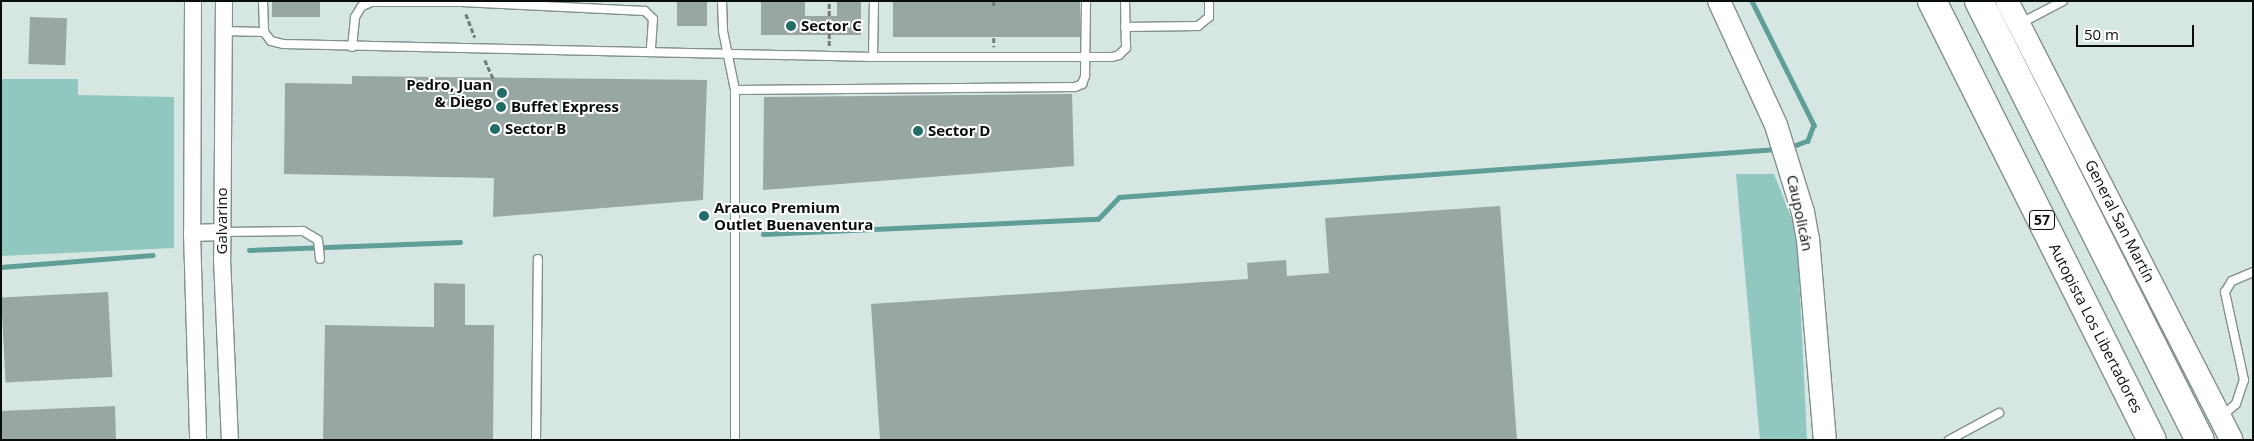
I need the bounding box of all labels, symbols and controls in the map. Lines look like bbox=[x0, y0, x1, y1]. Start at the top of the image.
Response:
scale bar bbox=[2079, 15, 2196, 47]
place label: Sector C bbox=[801, 17, 862, 35]
marker: Sector C bbox=[785, 20, 797, 32]
text: 50 m bbox=[2084, 24, 2119, 44]
place label: Pedro, Juan & Diego bbox=[406, 75, 492, 110]
marker: Pedro, Juan & Diego bbox=[496, 87, 508, 99]
place label: Buffet Express bbox=[511, 98, 619, 116]
marker: Buffet Express bbox=[495, 101, 507, 113]
place label: Sector B bbox=[505, 120, 566, 138]
place label: Sector D bbox=[928, 122, 990, 140]
marker: Sector B bbox=[489, 123, 501, 135]
marker: Sector D bbox=[912, 125, 924, 137]
street label: General San Martín bbox=[2081, 157, 2159, 285]
street label: Caupolicán bbox=[1783, 173, 1817, 253]
street label: Galvarino bbox=[213, 188, 231, 254]
place label: Arauco Premium Outlet Buenaventura bbox=[714, 198, 873, 233]
road number: 57 bbox=[2028, 208, 2056, 232]
marker: Arauco Premium Outlet Buenaventura bbox=[698, 210, 710, 222]
street label: Autopista Los Libertadores bbox=[2045, 240, 2147, 416]

